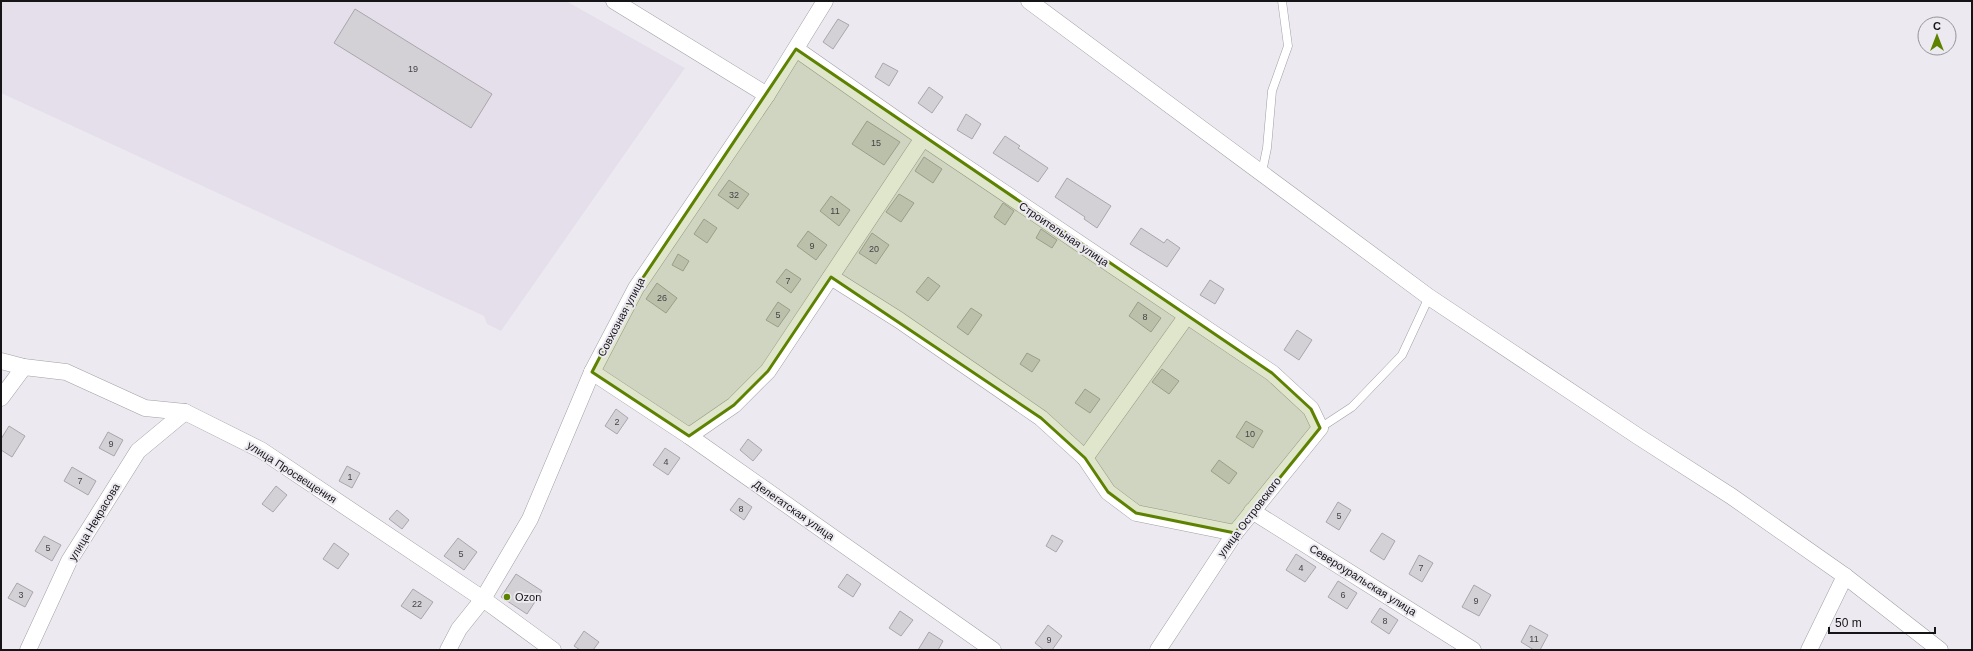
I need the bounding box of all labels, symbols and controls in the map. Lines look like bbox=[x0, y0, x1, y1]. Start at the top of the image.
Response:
north arrow bbox=[1917, 16, 1957, 56]
text: С bbox=[1933, 20, 1941, 32]
house number: 19 bbox=[408, 64, 418, 74]
house number: 15 bbox=[871, 138, 881, 148]
house number: 32 bbox=[729, 190, 739, 200]
street label: Строительная улица bbox=[1017, 199, 1112, 269]
house number: 11 bbox=[830, 206, 840, 216]
house number: 9 bbox=[809, 241, 815, 251]
house number: 20 bbox=[869, 244, 879, 254]
street label: Совхозная улица bbox=[595, 275, 647, 359]
house number: 7 bbox=[785, 276, 791, 286]
house number: 26 bbox=[657, 293, 667, 303]
house number: 5 bbox=[775, 310, 781, 320]
house number: 8 bbox=[1142, 312, 1148, 322]
house number: 2 bbox=[614, 417, 620, 427]
house number: 10 bbox=[1245, 429, 1255, 439]
house number: 9 bbox=[108, 439, 114, 449]
street label: улица Просвещения bbox=[245, 439, 339, 505]
house number: 4 bbox=[663, 457, 669, 467]
house number: 1 bbox=[347, 472, 353, 482]
street label: улица Островского bbox=[1215, 475, 1283, 559]
house number: 7 bbox=[77, 476, 83, 486]
street label: Делегатская улица bbox=[751, 477, 838, 543]
street label: улица Некрасова bbox=[66, 480, 122, 563]
house number: 8 bbox=[738, 504, 744, 514]
house number: 5 bbox=[1336, 511, 1342, 521]
street label: Североуральская улица bbox=[1307, 542, 1419, 618]
house number: 5 bbox=[45, 543, 51, 553]
house number: 5 bbox=[458, 549, 464, 559]
house number: 4 bbox=[1298, 563, 1304, 573]
house number: 7 bbox=[1418, 563, 1424, 573]
house number: 3 bbox=[18, 590, 24, 600]
house number: 6 bbox=[1340, 590, 1346, 600]
place label: Ozon bbox=[515, 591, 541, 603]
marker: Ozon bbox=[502, 592, 512, 602]
house number: 9 bbox=[1473, 596, 1479, 606]
house number: 22 bbox=[412, 599, 422, 609]
scale bar bbox=[1829, 609, 1935, 635]
house number: 8 bbox=[1382, 616, 1388, 626]
text: 50 m bbox=[1835, 616, 1862, 630]
house number: 11 bbox=[1529, 634, 1539, 644]
house number: 9 bbox=[1046, 635, 1052, 645]

